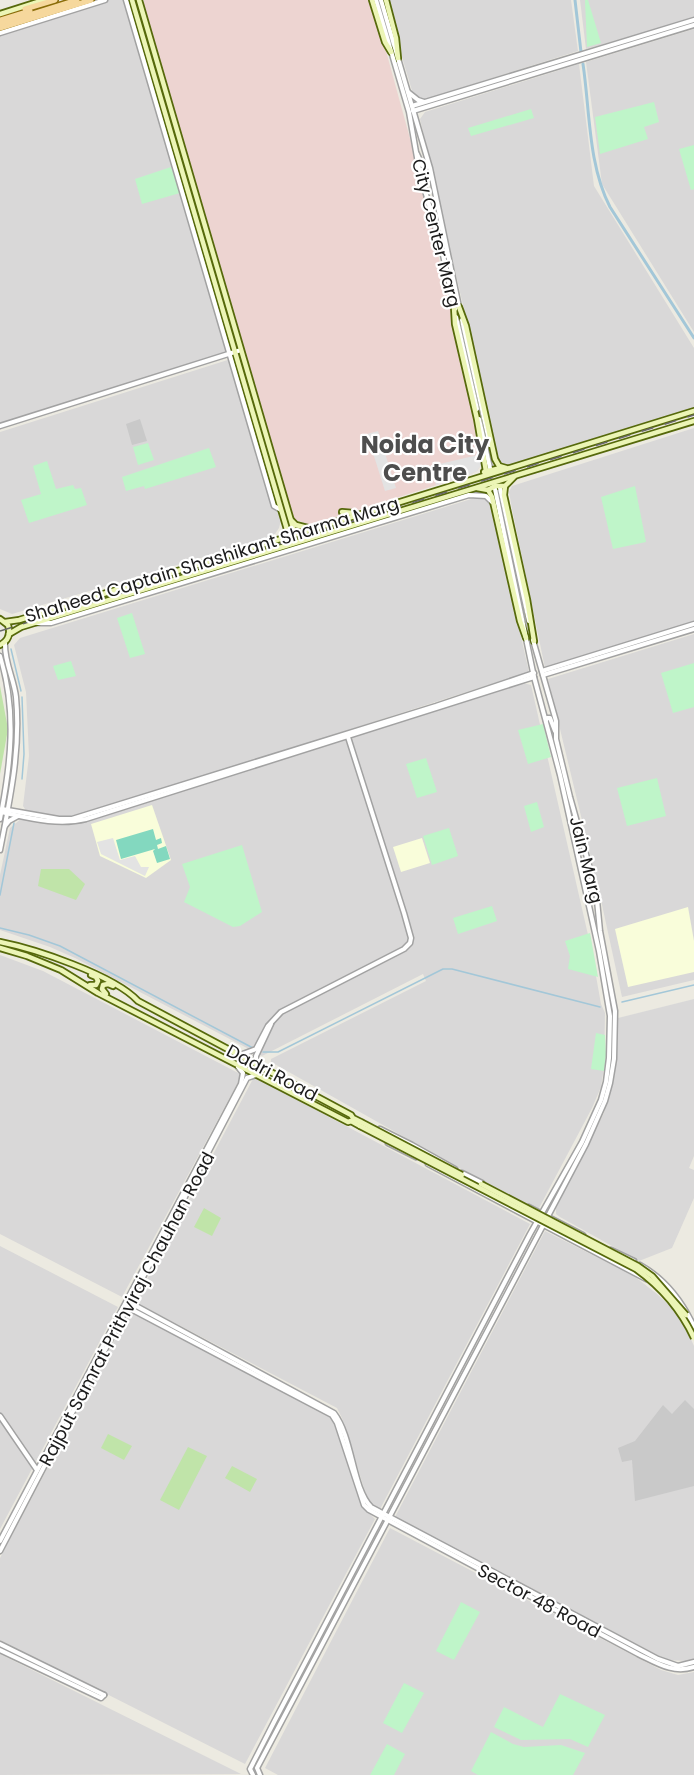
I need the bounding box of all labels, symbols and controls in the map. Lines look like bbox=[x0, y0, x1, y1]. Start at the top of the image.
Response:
street label: City Center Marg bbox=[406, 156, 467, 310]
district label: Noida City Centre bbox=[361, 428, 490, 489]
street label: Shaheed Captain Shashikant Sharma Marg bbox=[22, 491, 402, 628]
street label: Jain Marg bbox=[564, 814, 609, 906]
street label: Dadri Road bbox=[222, 1038, 322, 1107]
street label: Rajput Samrat Prithviraj Chauhan Road bbox=[33, 1147, 220, 1470]
street label: Sector 48 Road bbox=[473, 1557, 605, 1644]

